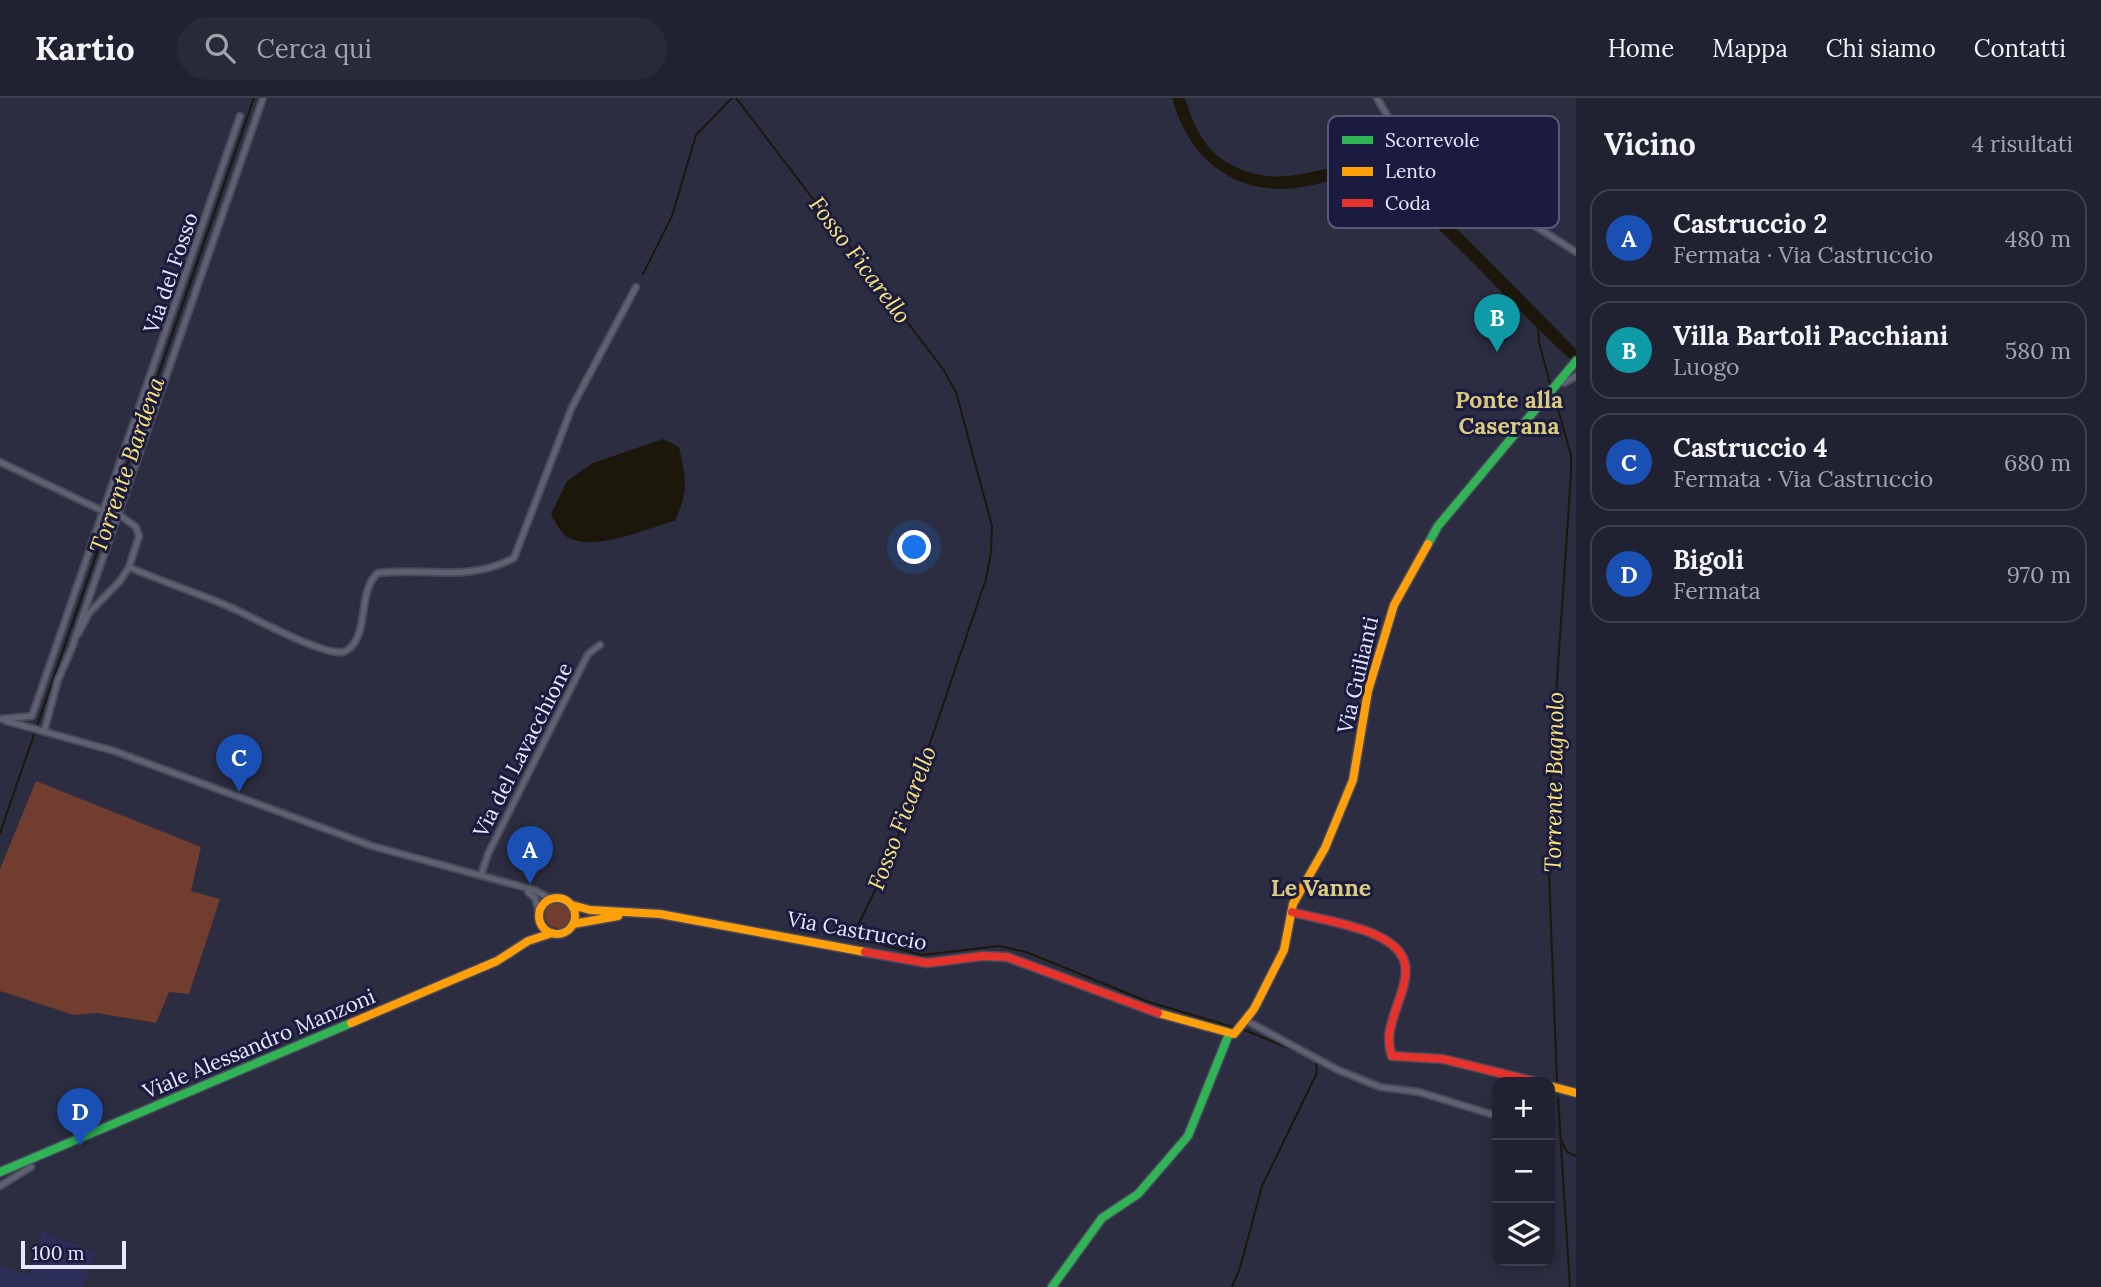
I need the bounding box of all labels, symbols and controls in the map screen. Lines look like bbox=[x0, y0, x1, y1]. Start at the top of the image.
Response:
search box bbox=[177, 17, 667, 80]
text: Kartio bbox=[35, 27, 135, 69]
icon: search bbox=[201, 29, 239, 67]
text: Cerca qui bbox=[257, 32, 372, 65]
text: Home bbox=[1608, 33, 1674, 64]
text: Mappa bbox=[1712, 33, 1788, 64]
text: Chi siamo bbox=[1826, 33, 1936, 64]
text: Contatti bbox=[1974, 33, 2066, 64]
legend bbox=[1328, 116, 1559, 228]
text: Vicino bbox=[1604, 125, 1696, 163]
text: Scorrevole bbox=[1385, 128, 1480, 152]
text: 4 risultati bbox=[1971, 129, 2073, 158]
text: Lento bbox=[1385, 159, 1436, 183]
water label: Fosso Ficarello bbox=[803, 190, 918, 329]
text: Coda bbox=[1385, 191, 1431, 215]
text: Castruccio 2 bbox=[1673, 207, 1827, 240]
street label: Via del Fosso bbox=[137, 209, 204, 338]
text: A bbox=[1621, 224, 1637, 253]
text: 480 m bbox=[2005, 224, 2071, 253]
text: Fermata · Via Castruccio bbox=[1673, 240, 1933, 269]
pin: B bbox=[1474, 294, 1520, 352]
text: Villa Bartoli Pacchiani bbox=[1673, 319, 1948, 352]
text: B bbox=[1621, 336, 1637, 365]
text: 580 m bbox=[2005, 336, 2071, 365]
text: Luogo bbox=[1673, 352, 1740, 381]
water label: Torrente Bardena bbox=[83, 373, 170, 557]
district label: Ponte alla Caserana bbox=[1455, 385, 1563, 440]
text: Castruccio 4 bbox=[1673, 431, 1828, 464]
text: C bbox=[1621, 448, 1637, 477]
text: 680 m bbox=[2004, 448, 2071, 477]
text: Fermata · Via Castruccio bbox=[1673, 464, 1933, 493]
your location bbox=[897, 530, 931, 564]
text: Bigoli bbox=[1673, 543, 1744, 576]
text: D bbox=[1620, 560, 1638, 589]
text: 970 m bbox=[2007, 560, 2071, 589]
text: Fermata bbox=[1673, 576, 1761, 605]
street label: Via Guilianti bbox=[1331, 614, 1384, 737]
street label: Via del Lavacchione bbox=[466, 658, 578, 843]
water label: Torrente Bagnolo bbox=[1537, 692, 1570, 872]
pin: C bbox=[216, 734, 262, 792]
water label: Fosso Ficarello bbox=[861, 742, 942, 894]
pin: A bbox=[507, 826, 553, 884]
district label: Le Vanne bbox=[1271, 873, 1371, 902]
street label: Via Castruccio bbox=[784, 905, 929, 956]
street label: Viale Alessandro Manzoni bbox=[138, 982, 379, 1105]
map controls bbox=[1492, 1077, 1555, 1266]
button: + bbox=[1492, 1077, 1555, 1140]
pin: D bbox=[57, 1088, 103, 1146]
button: − bbox=[1492, 1140, 1555, 1203]
button: layers bbox=[1492, 1203, 1555, 1266]
scale bar bbox=[21, 1238, 126, 1270]
text: 100 m bbox=[32, 1241, 85, 1265]

